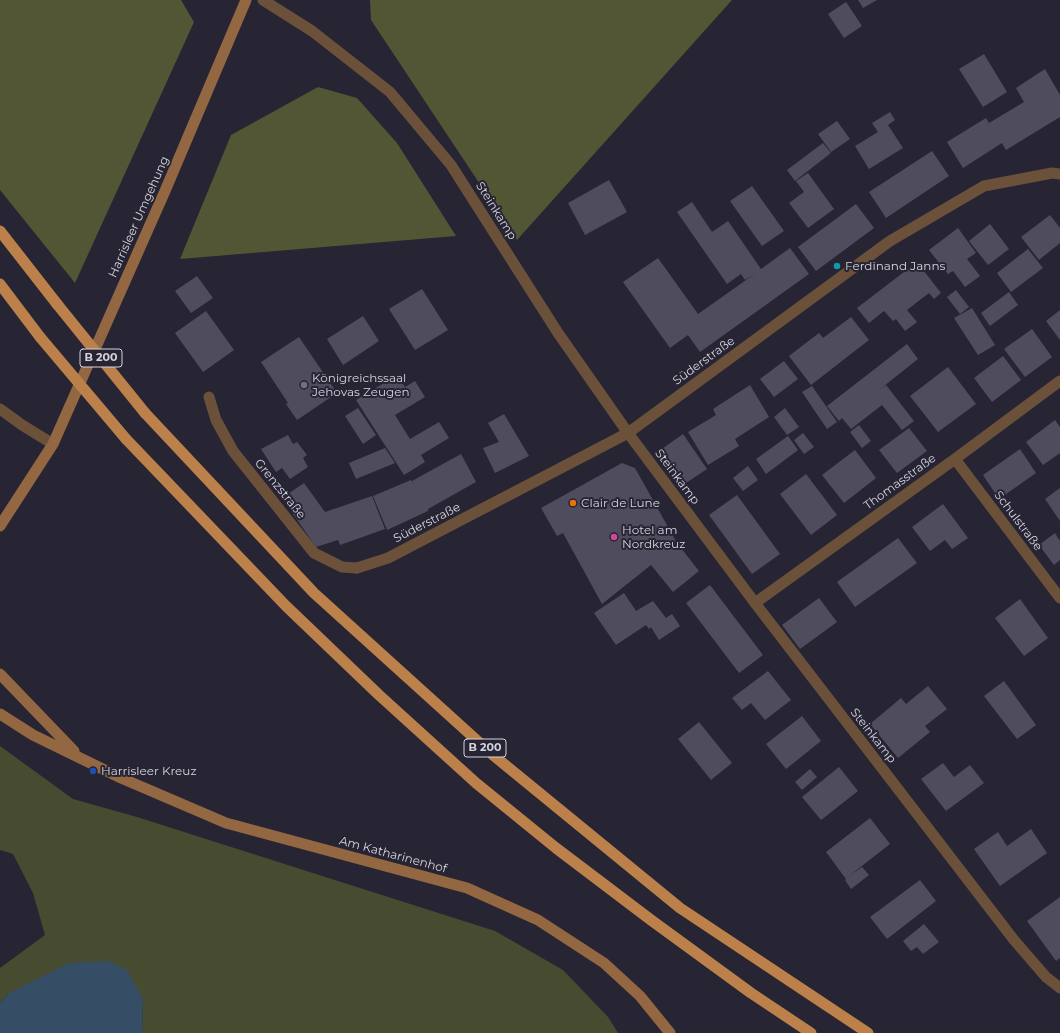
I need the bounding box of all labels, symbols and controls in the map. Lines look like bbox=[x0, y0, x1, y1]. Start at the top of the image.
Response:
street label: Harrisleer Umgehung bbox=[106, 154, 172, 280]
street label: Steinkamp bbox=[473, 179, 519, 243]
place label: Ferdinand Janns bbox=[845, 259, 945, 273]
marker: Ferdinand Janns bbox=[832, 261, 842, 271]
street label: Süderstraße bbox=[670, 334, 738, 388]
road number: B 200 bbox=[80, 349, 122, 367]
place label: Königreichssaal Jehovas Zeugen bbox=[312, 371, 410, 399]
marker: Königreichssaal Jehovas Zeugen bbox=[299, 380, 309, 390]
street label: Steinkamp bbox=[652, 446, 702, 508]
street label: Thomasstraße bbox=[861, 451, 939, 513]
street label: Grenzstraße bbox=[251, 456, 309, 522]
street label: Schulstraße bbox=[991, 488, 1045, 554]
place label: Clair de Lune bbox=[581, 496, 660, 510]
marker: Clair de Lune bbox=[568, 498, 578, 508]
street label: Süderstraße bbox=[391, 500, 463, 546]
place label: Hotel am Nordkreuz bbox=[622, 523, 685, 551]
marker: Hotel am Nordkreuz bbox=[609, 532, 619, 542]
street label: Steinkamp bbox=[847, 706, 899, 766]
road number: B 200 bbox=[464, 739, 506, 757]
place label: Harrisleer Kreuz bbox=[101, 764, 197, 778]
marker: Harrisleer Kreuz bbox=[88, 766, 98, 776]
street label: Am Katharinenhof bbox=[337, 834, 449, 876]

